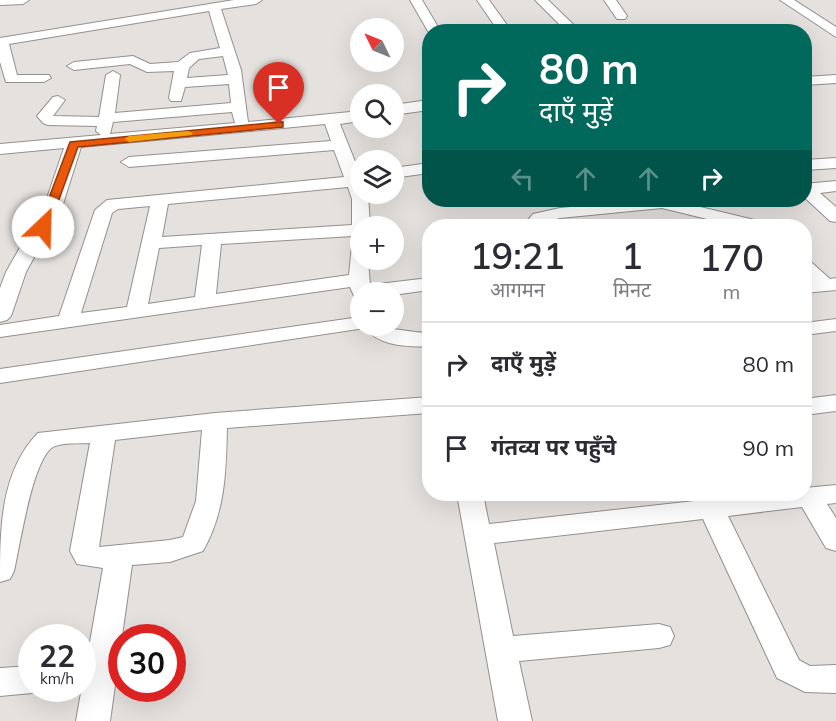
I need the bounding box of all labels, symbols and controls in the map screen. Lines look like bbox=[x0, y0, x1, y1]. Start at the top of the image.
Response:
north arrow bbox=[350, 18, 404, 72]
map controls bbox=[350, 18, 404, 336]
text: 80 m bbox=[539, 42, 639, 95]
icon: right bbox=[440, 48, 518, 126]
pin bbox=[253, 62, 304, 124]
icon: arrive bbox=[262, 71, 295, 104]
button: search bbox=[350, 84, 404, 138]
text: दाएँ मुड़ें bbox=[539, 94, 613, 128]
button: layers bbox=[350, 150, 404, 204]
icon: left bbox=[506, 162, 539, 195]
icon: ahead bbox=[569, 162, 602, 195]
icon: ahead bbox=[632, 162, 665, 195]
icon: right bbox=[695, 162, 728, 195]
position arrow bbox=[11, 195, 75, 259]
button: + bbox=[350, 216, 404, 270]
text: 19:21 bbox=[470, 233, 565, 278]
text: 1 bbox=[621, 233, 643, 278]
text: 170 bbox=[699, 235, 764, 280]
text: आगमन bbox=[490, 277, 545, 302]
text: मिनट bbox=[613, 277, 651, 302]
text: m bbox=[723, 279, 740, 304]
button: − bbox=[350, 282, 404, 336]
icon: right bbox=[440, 348, 473, 381]
text: दाएँ मुड़ें bbox=[491, 349, 556, 377]
text: 80 m bbox=[743, 350, 794, 378]
icon: arrive bbox=[440, 432, 473, 465]
text: गंतव्य पर पहुँचे bbox=[491, 433, 616, 461]
text: 90 m bbox=[743, 434, 794, 462]
speed limit sign: 30 bbox=[108, 624, 186, 702]
text: 22 bbox=[39, 637, 75, 675]
text: km/h bbox=[40, 669, 74, 688]

